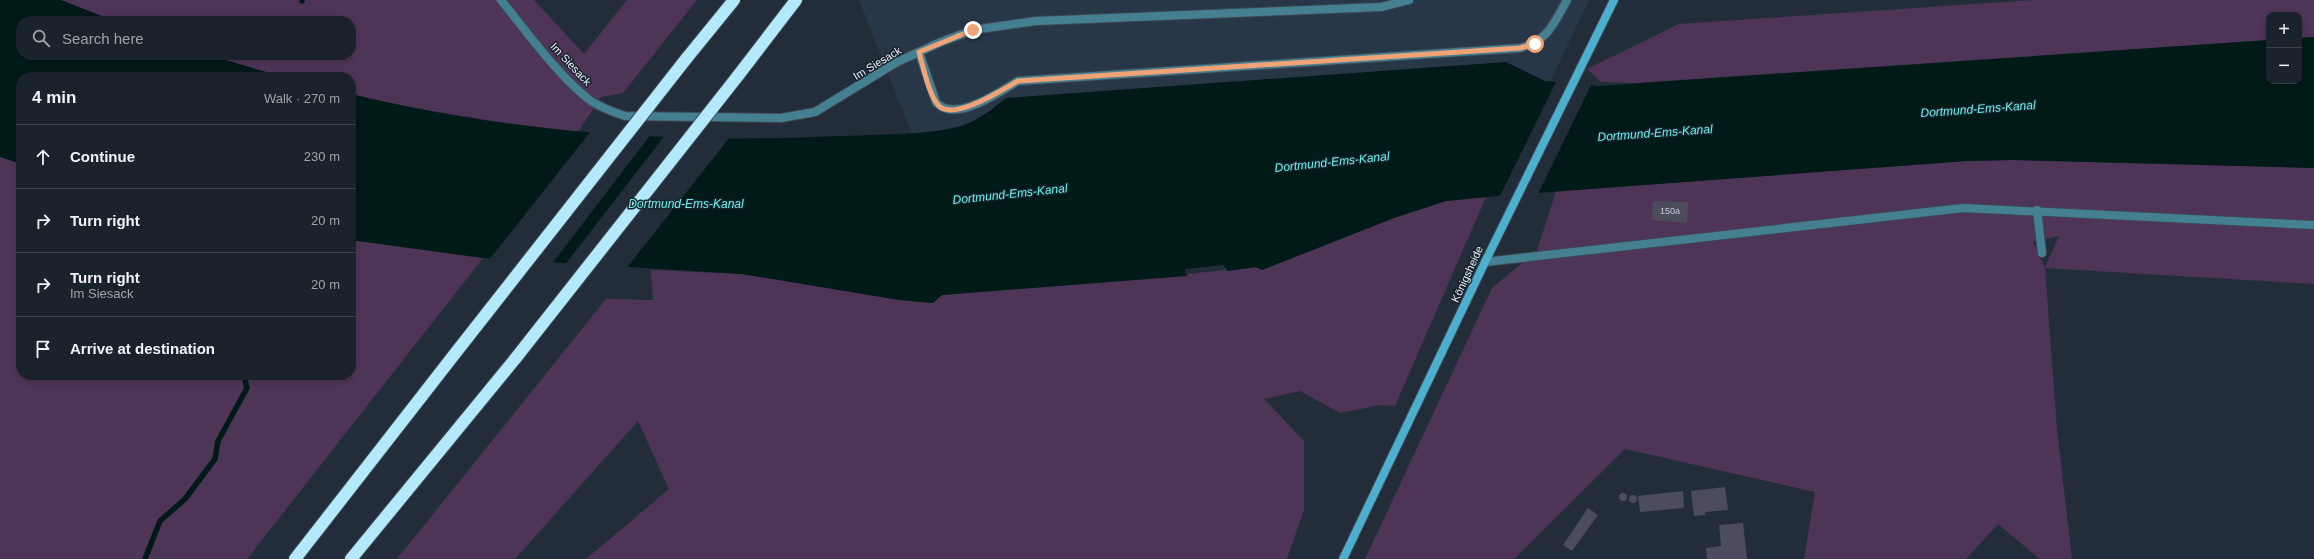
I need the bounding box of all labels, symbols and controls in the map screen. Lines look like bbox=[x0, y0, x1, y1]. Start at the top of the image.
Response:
map controls bbox=[2266, 12, 2302, 84]
button: + bbox=[2266, 12, 2302, 48]
search box bbox=[16, 16, 356, 60]
route end bbox=[964, 21, 982, 39]
icon: search bbox=[30, 27, 52, 49]
text: Search here bbox=[62, 30, 144, 47]
route start bbox=[1526, 35, 1544, 53]
street label: Im Siesack bbox=[548, 40, 594, 88]
street label: Im Siesack bbox=[851, 44, 904, 82]
button: − bbox=[2266, 48, 2302, 84]
text: 4 min bbox=[32, 88, 76, 107]
text: Walk · 270 m bbox=[264, 91, 340, 106]
water label: Dortmund-Ems-Kanal bbox=[1920, 98, 2036, 120]
water label: Dortmund-Ems-Kanal bbox=[1597, 122, 1713, 144]
icon: ahead bbox=[32, 146, 54, 168]
text: Continue bbox=[70, 148, 135, 165]
text: 230 m bbox=[304, 149, 340, 164]
water label: Dortmund-Ems-Kanal bbox=[1274, 149, 1390, 175]
water label: Dortmund-Ems-Kanal bbox=[952, 181, 1068, 207]
water label: Dortmund-Ems-Kanal bbox=[628, 197, 744, 211]
house number: 150a bbox=[1660, 206, 1680, 216]
icon: right bbox=[32, 210, 54, 232]
text: Turn right bbox=[70, 212, 140, 229]
text: 20 m bbox=[311, 213, 340, 228]
street label: Königsheide bbox=[1449, 244, 1485, 304]
text: Turn right bbox=[70, 269, 140, 286]
icon: right bbox=[32, 274, 54, 296]
text: 20 m bbox=[311, 277, 340, 292]
text: Im Siesack bbox=[70, 286, 134, 301]
icon: arrive bbox=[32, 338, 54, 360]
text: Arrive at destination bbox=[70, 340, 215, 357]

